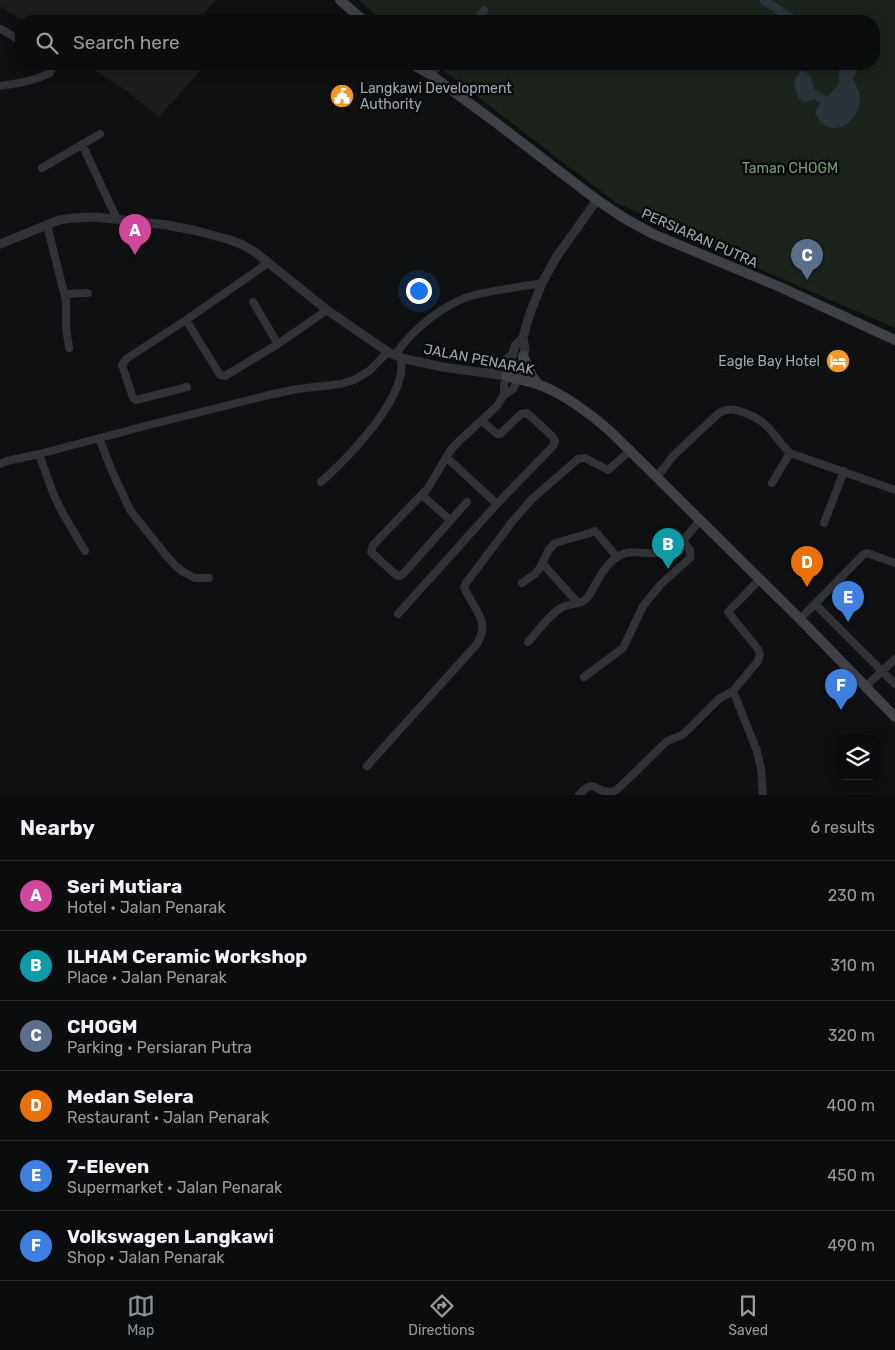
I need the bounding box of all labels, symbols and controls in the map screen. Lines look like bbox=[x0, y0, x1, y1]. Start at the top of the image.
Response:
search box bbox=[15, 15, 880, 70]
icon: search bbox=[33, 29, 61, 57]
text: Search here bbox=[73, 31, 180, 54]
place label: Langkawi Development Authority bbox=[360, 80, 512, 113]
public building icon: Langkawi Development Authority bbox=[329, 83, 355, 109]
park label: Taman CHOGM bbox=[742, 160, 838, 177]
street label: PERSIARAN PUTRA bbox=[639, 205, 761, 272]
pin: A bbox=[119, 214, 151, 255]
pin: C bbox=[791, 239, 823, 280]
your location bbox=[406, 278, 432, 304]
street label: JALAN PENARAK bbox=[422, 340, 536, 379]
hotel icon: Eagle Bay Hotel bbox=[825, 348, 851, 374]
place label: Eagle Bay Hotel bbox=[718, 353, 820, 370]
pin: B bbox=[652, 528, 684, 569]
pin: D bbox=[791, 546, 823, 587]
pin: E bbox=[832, 581, 864, 622]
pin: F bbox=[825, 669, 857, 710]
map controls bbox=[835, 735, 880, 780]
button: layers bbox=[835, 735, 880, 780]
text: Nearby bbox=[20, 815, 95, 840]
text: 6 results bbox=[810, 818, 875, 837]
text: Seri Mutiara bbox=[67, 875, 182, 898]
text: A bbox=[30, 886, 42, 905]
text: 230 m bbox=[828, 886, 875, 905]
text: Hotel · Jalan Penarak bbox=[67, 898, 226, 917]
text: ILHAM Ceramic Workshop bbox=[67, 945, 307, 968]
text: B bbox=[30, 956, 42, 975]
text: 310 m bbox=[831, 956, 875, 975]
text: Place · Jalan Penarak bbox=[67, 968, 227, 987]
text: CHOGM bbox=[67, 1015, 137, 1038]
text: C bbox=[30, 1026, 42, 1045]
text: 320 m bbox=[828, 1026, 875, 1045]
text: Parking · Persiaran Putra bbox=[67, 1038, 252, 1057]
text: Medan Selera bbox=[67, 1085, 194, 1108]
text: D bbox=[30, 1096, 42, 1115]
text: 400 m bbox=[827, 1096, 875, 1115]
text: Restaurant · Jalan Penarak bbox=[67, 1108, 269, 1127]
text: 7-Eleven bbox=[67, 1155, 149, 1178]
text: E bbox=[31, 1166, 41, 1185]
text: 450 m bbox=[827, 1166, 875, 1185]
text: Supermarket · Jalan Penarak bbox=[67, 1178, 282, 1197]
text: Volkswagen Langkawi bbox=[67, 1225, 274, 1248]
text: F bbox=[31, 1236, 41, 1255]
text: 490 m bbox=[827, 1236, 875, 1255]
text: Shop · Jalan Penarak bbox=[67, 1248, 224, 1267]
tab: Map bbox=[127, 1292, 155, 1339]
tab: Directions bbox=[408, 1292, 475, 1339]
tab: Saved bbox=[728, 1292, 768, 1339]

